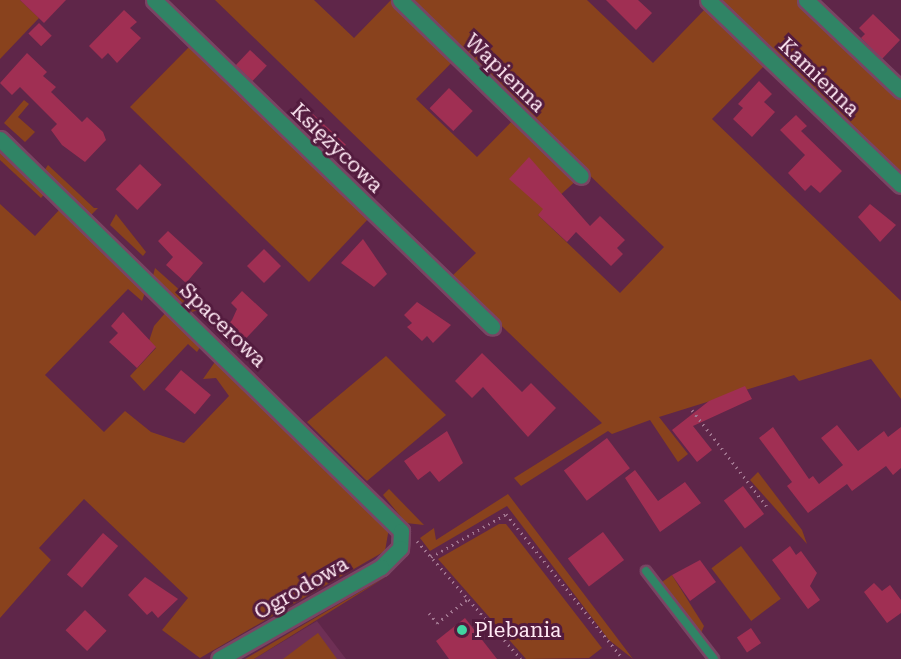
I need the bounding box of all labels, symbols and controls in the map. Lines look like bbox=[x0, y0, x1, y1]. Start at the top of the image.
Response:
street label: Wapienna bbox=[459, 28, 551, 118]
street label: Kamienna bbox=[773, 32, 865, 122]
street label: Księżycowa bbox=[286, 98, 388, 198]
street label: Spacerowa bbox=[175, 278, 271, 372]
street label: Ogrodowa bbox=[250, 551, 352, 625]
place label: Plebania bbox=[474, 617, 562, 643]
marker: Plebania bbox=[455, 623, 469, 637]

